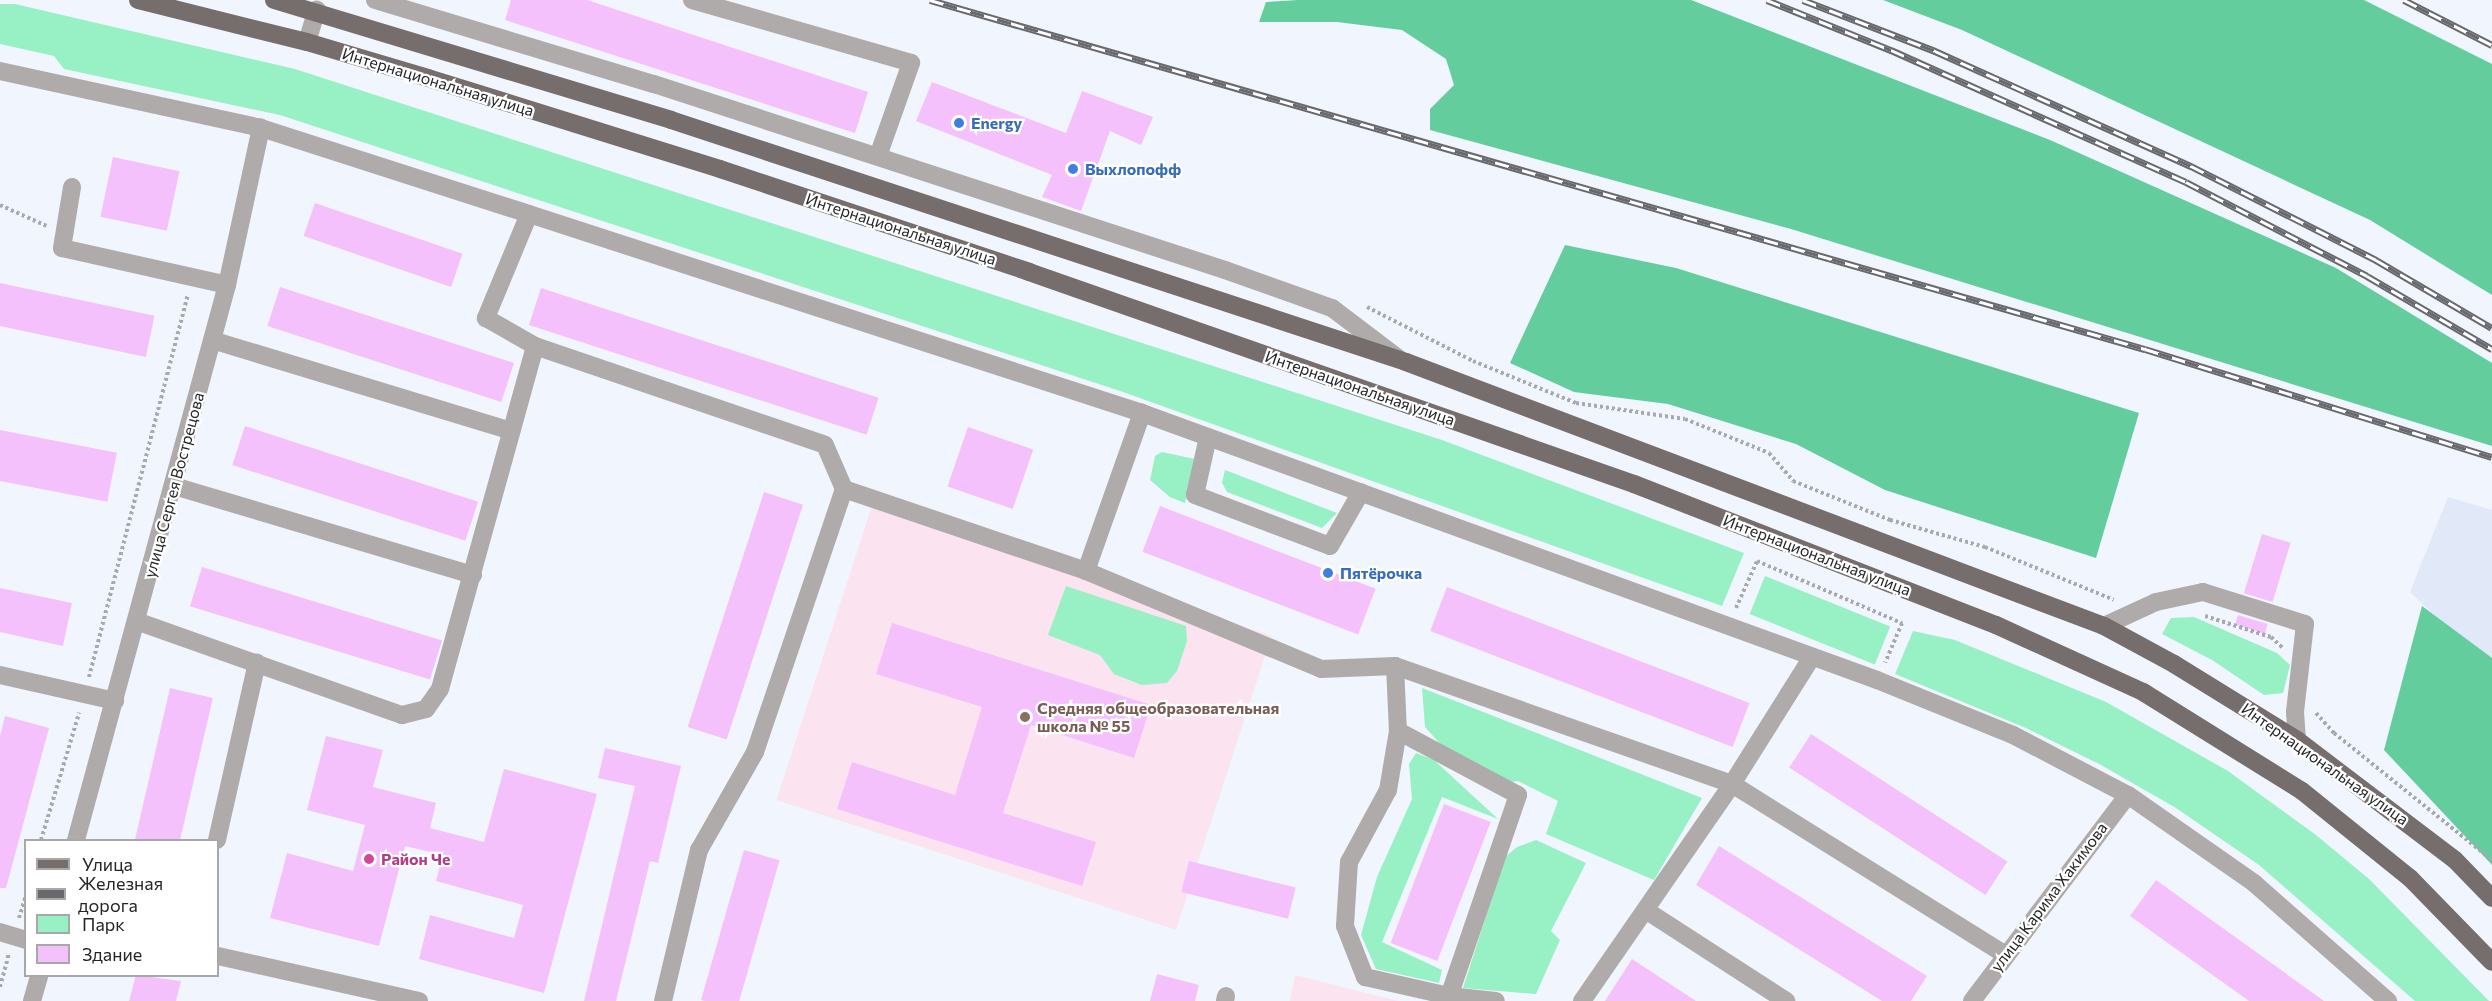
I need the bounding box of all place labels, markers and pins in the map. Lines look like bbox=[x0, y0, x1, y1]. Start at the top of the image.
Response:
place label: Energy bbox=[971, 113, 1022, 133]
marker: Energy bbox=[952, 116, 966, 130]
place label: Выхлопофф bbox=[1085, 159, 1181, 179]
marker: Выхлопофф bbox=[1066, 162, 1080, 176]
place label: Пятёрочка bbox=[1340, 563, 1422, 583]
marker: Пятёрочка bbox=[1321, 566, 1335, 580]
place label: Средняя общеобразовательная школа № 55 bbox=[1037, 698, 1279, 736]
marker: Средняя общеобразовательная школа № 55 bbox=[1018, 710, 1032, 724]
place label: Район Че bbox=[381, 849, 450, 869]
marker: Район Че bbox=[362, 852, 376, 866]

